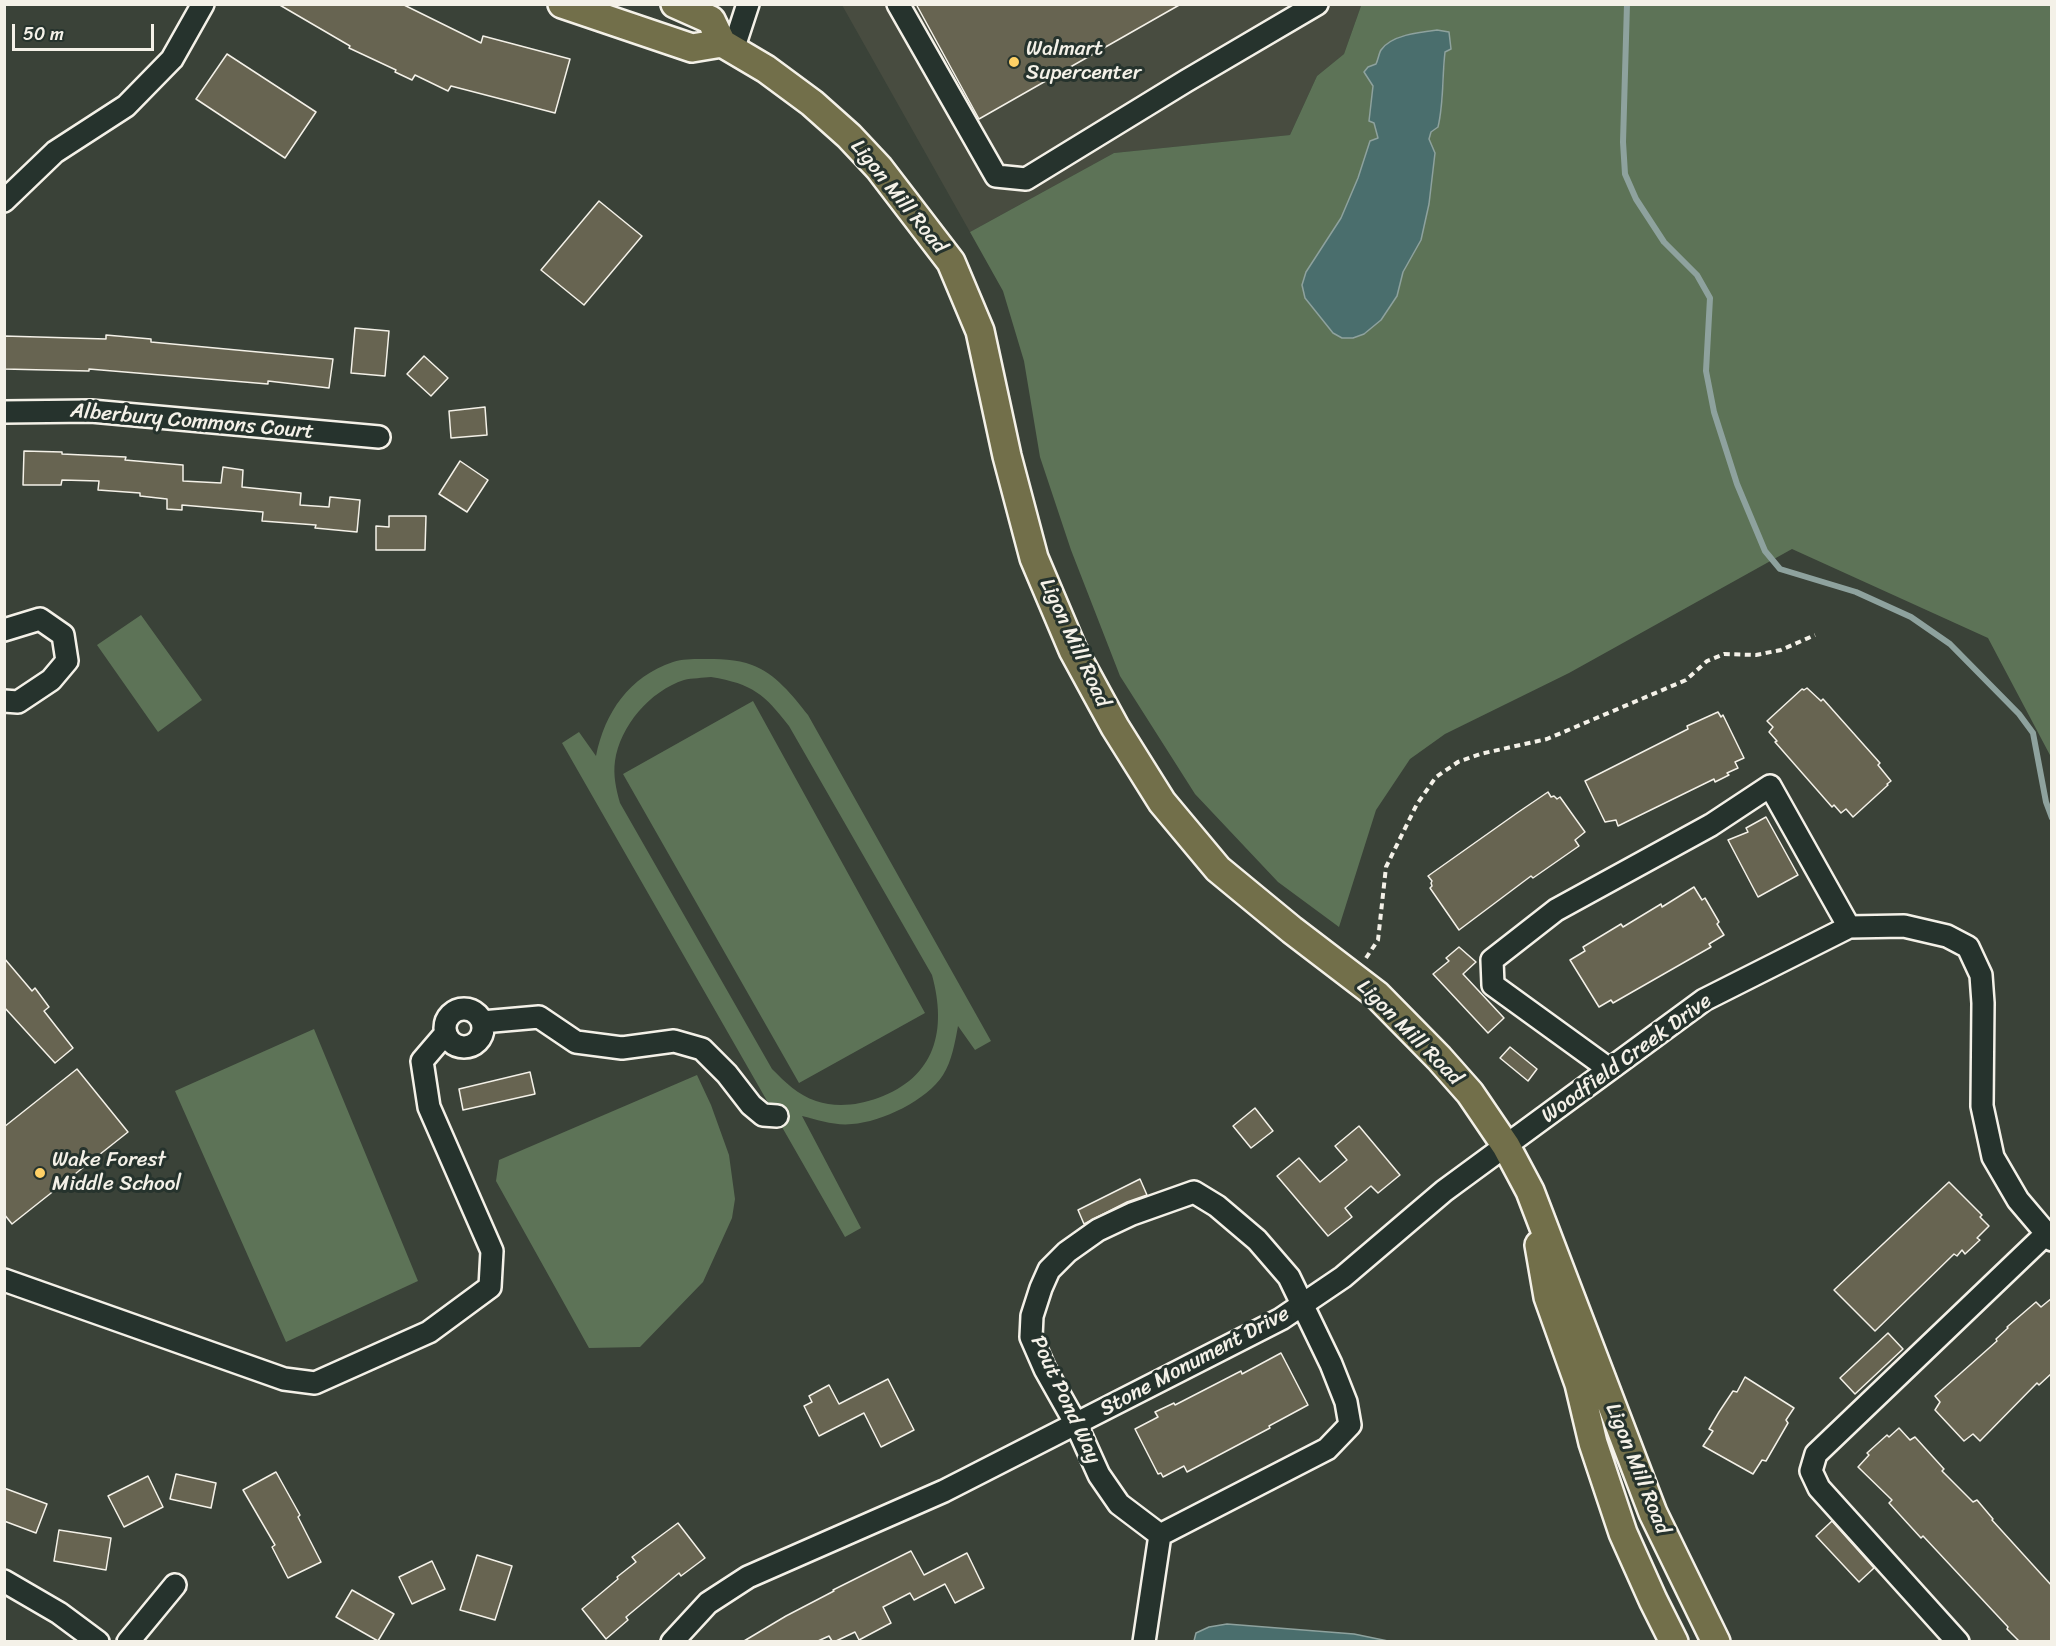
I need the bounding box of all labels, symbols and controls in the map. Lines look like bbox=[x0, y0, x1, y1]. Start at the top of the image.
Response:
scale bar bbox=[15, 12, 158, 50]
text: 50 m bbox=[23, 18, 64, 50]
place label: Walmart Supercenter bbox=[1026, 37, 1141, 87]
marker: Walmart Supercenter bbox=[1007, 55, 1021, 69]
street label: Ligon Mill Road bbox=[844, 135, 952, 259]
street label: Alberbury Commons Court bbox=[69, 399, 315, 445]
street label: Ligon Mill Road bbox=[1033, 575, 1115, 711]
street label: Ligon Mill Road bbox=[1351, 975, 1467, 1091]
street label: Woodfield Creek Drive bbox=[1537, 989, 1717, 1129]
place label: Wake Forest Middle School bbox=[52, 1148, 181, 1198]
marker: Wake Forest Middle School bbox=[33, 1166, 47, 1180]
street label: Stone Monument Drive bbox=[1096, 1301, 1294, 1423]
street label: Pout Pond Way bbox=[1024, 1332, 1106, 1468]
street label: Ligon Mill Road bbox=[1599, 1400, 1675, 1538]

